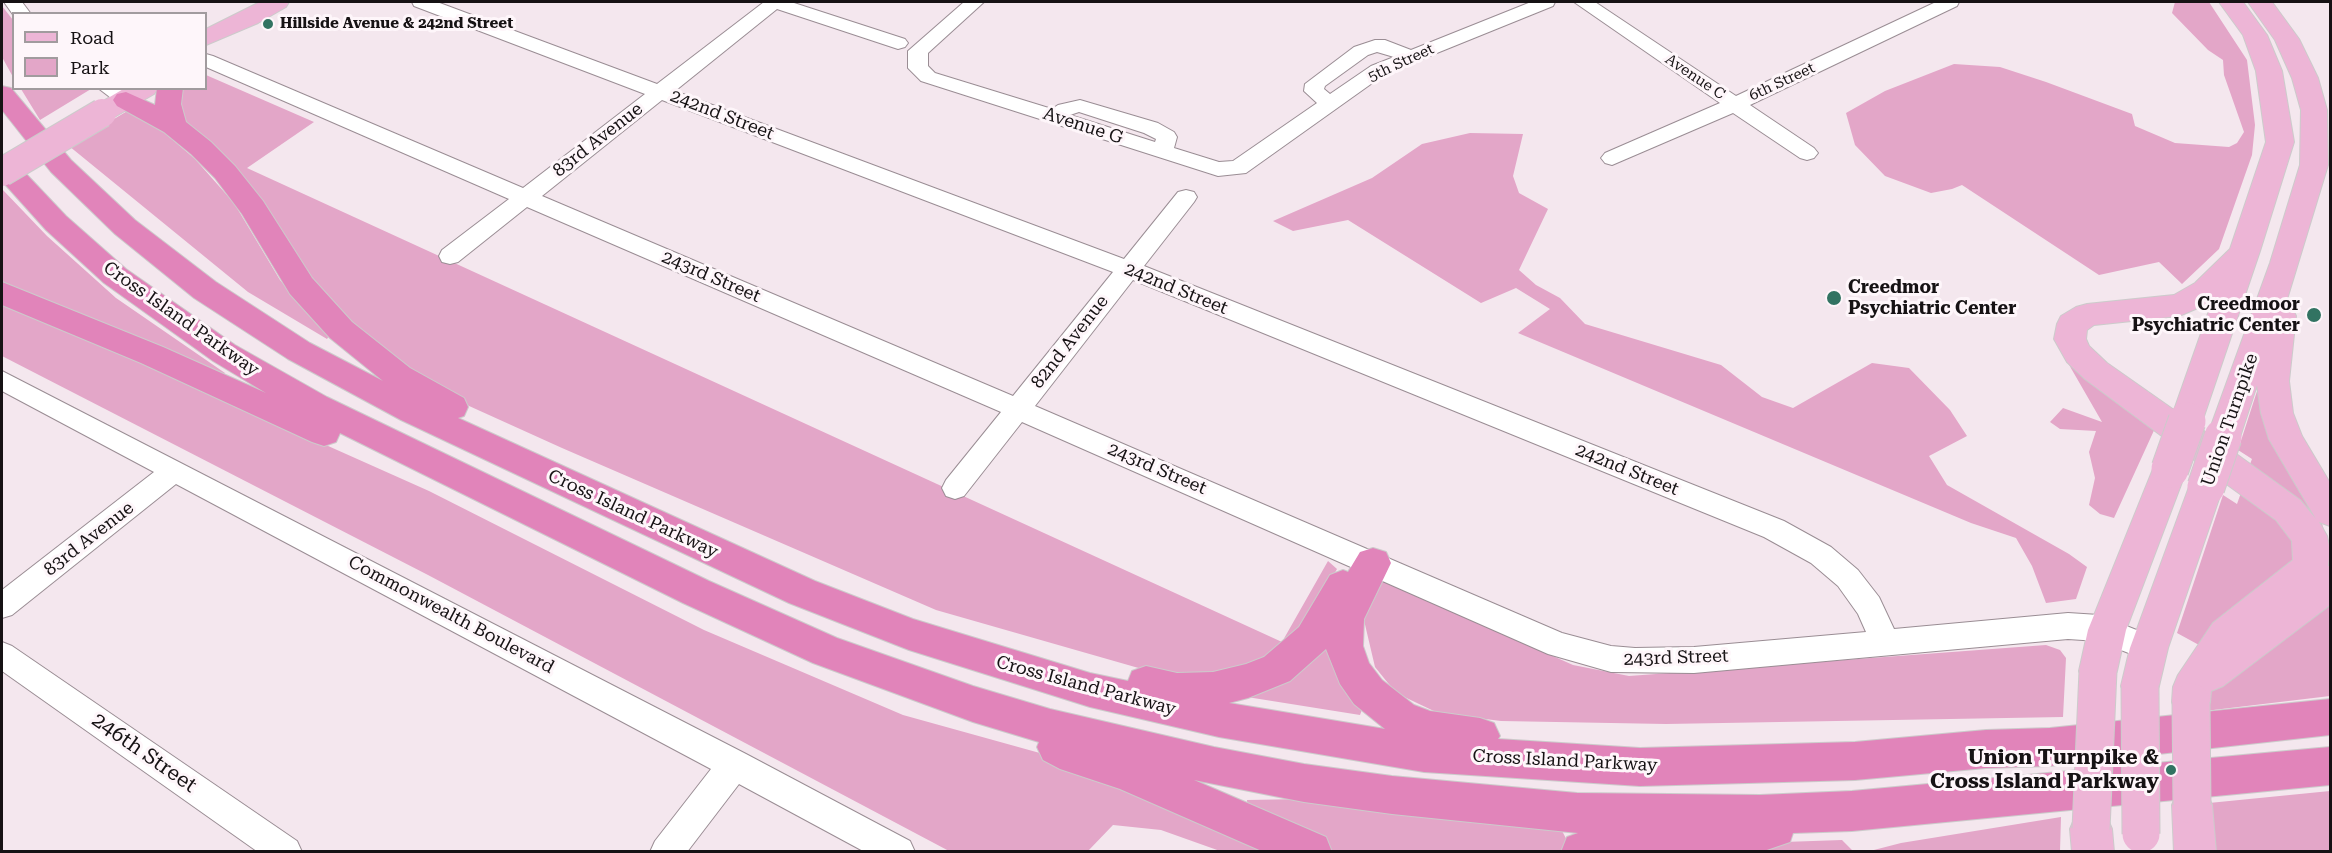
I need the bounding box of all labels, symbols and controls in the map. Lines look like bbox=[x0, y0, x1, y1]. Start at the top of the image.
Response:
legend bbox=[12, 12, 207, 90]
place label: Hillside Avenue & 242nd Street bbox=[280, 15, 513, 33]
marker: Hillside Avenue & 242nd Street bbox=[261, 17, 275, 31]
text: Road bbox=[70, 27, 114, 48]
street label: 5th Street bbox=[1365, 40, 1437, 86]
street label: Avenue C bbox=[1662, 50, 1728, 104]
text: Park bbox=[70, 57, 110, 78]
street label: 6th Street bbox=[1746, 59, 1818, 105]
street label: 242nd Street bbox=[667, 85, 777, 145]
street label: 83rd Avenue bbox=[549, 98, 647, 182]
street label: Avenue G bbox=[1040, 103, 1126, 149]
street label: 243rd Street bbox=[658, 247, 764, 307]
street label: Cross Island Parkway bbox=[99, 257, 263, 381]
street label: 242nd Street bbox=[1121, 258, 1231, 320]
place label: Creedmor Psychiatric Center bbox=[1848, 277, 2016, 320]
marker: Creedmor Psychiatric Center bbox=[1825, 289, 1843, 307]
street label: 82nd Avenue bbox=[1027, 291, 1113, 393]
place label: Creedmoor Psychiatric Center bbox=[2132, 294, 2300, 336]
marker: Creedmoor Psychiatric Center bbox=[2305, 306, 2323, 324]
street label: Union Turnpike bbox=[2197, 351, 2263, 489]
street label: 243rd Street bbox=[1104, 439, 1210, 499]
street label: 242nd Street bbox=[1572, 439, 1682, 501]
street label: Cross Island Parkway bbox=[545, 465, 721, 563]
street label: 83rd Avenue bbox=[40, 497, 138, 581]
street label: Commonwealth Boulevard bbox=[344, 551, 558, 679]
street label: 243rd Street bbox=[1623, 645, 1729, 671]
street label: Cross Island Parkway bbox=[994, 652, 1178, 720]
street label: 246th Street bbox=[87, 708, 201, 798]
street label: Cross Island Parkway bbox=[1472, 745, 1658, 777]
place label: Union Turnpike & Cross Island Parkway bbox=[1930, 745, 2159, 795]
marker: Union Turnpike & Cross Island Parkway bbox=[2164, 763, 2178, 777]

